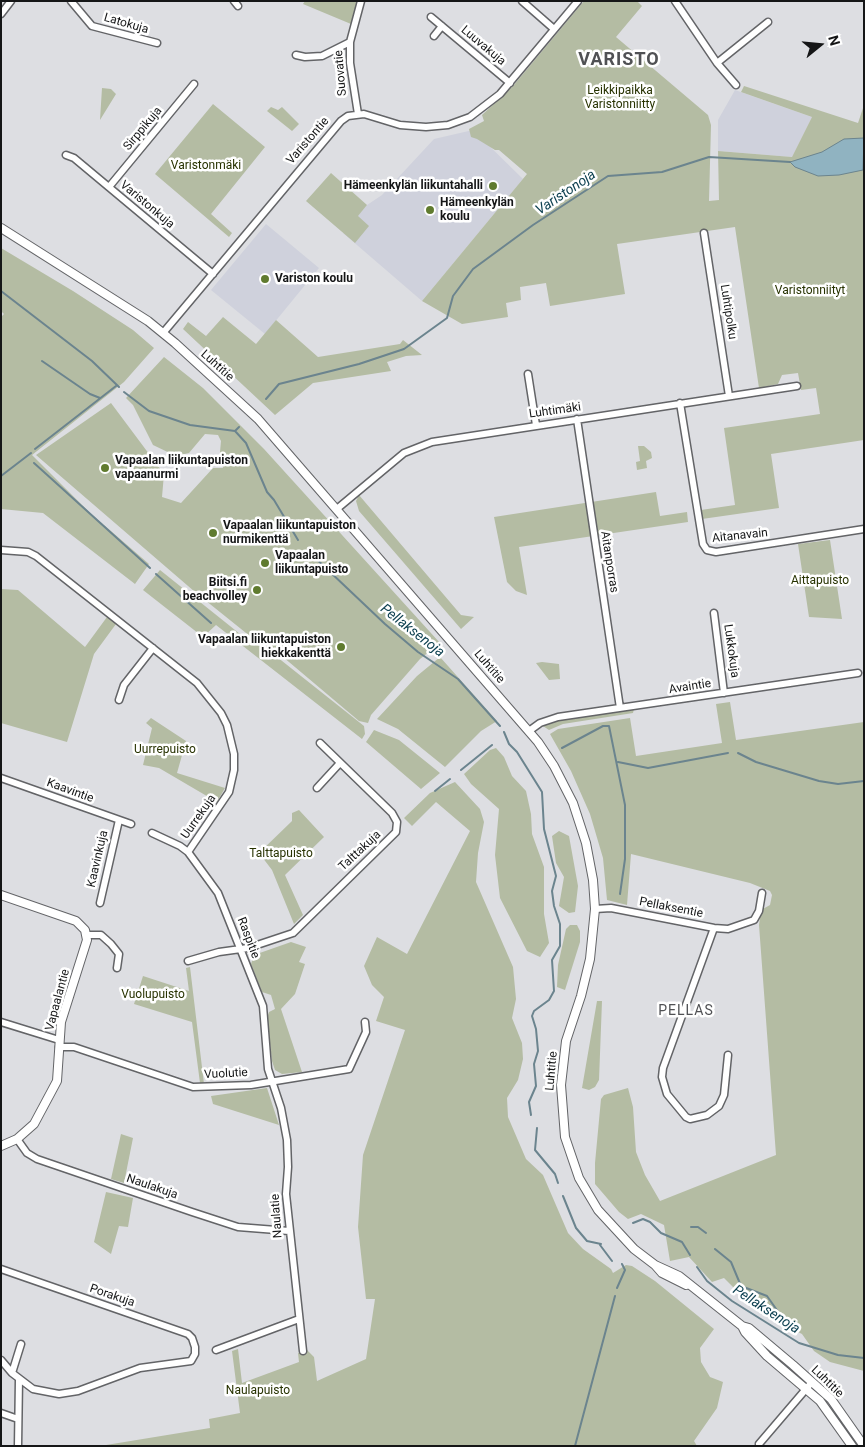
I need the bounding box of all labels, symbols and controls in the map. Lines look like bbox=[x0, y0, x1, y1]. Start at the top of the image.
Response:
street label: Latokuja bbox=[102, 11, 150, 37]
north arrow bbox=[795, 20, 845, 70]
street label: Luuvakuja bbox=[458, 23, 508, 69]
text: N bbox=[825, 34, 843, 48]
street label: Suovatie bbox=[332, 49, 350, 97]
district label: VARISTO bbox=[577, 49, 661, 71]
park label: Leikkipaikka Varistonniitty bbox=[585, 84, 655, 112]
street label: Sirppikuja bbox=[121, 104, 165, 154]
street label: Varistontie bbox=[284, 115, 332, 167]
park label: Varistonmäki bbox=[171, 159, 241, 173]
water label: Varistonoja bbox=[533, 167, 599, 219]
street label: Varistonkuja bbox=[117, 178, 177, 232]
place label: Hämeenkylän liikuntahalli bbox=[344, 179, 483, 193]
marker: Hämeenkylän liikuntahalli bbox=[487, 180, 499, 192]
place label: Hämeenkylän koulu bbox=[440, 196, 514, 224]
marker: Hämeenkylän koulu bbox=[424, 204, 436, 216]
place label: Variston koulu bbox=[275, 272, 353, 286]
marker: Variston koulu bbox=[259, 273, 271, 285]
street label: Luhtipolku bbox=[717, 283, 739, 341]
park label: Varistonniityt bbox=[775, 284, 845, 298]
street label: Luhtitie bbox=[198, 347, 236, 385]
street label: Luhtimäki bbox=[528, 400, 582, 422]
place label: Vapaalan liikuntapuiston vapaanurmi bbox=[115, 454, 248, 482]
marker: Vapaalan liikuntapuiston vapaanurmi bbox=[99, 462, 111, 474]
place label: Vapaalan liikuntapuiston nurmikenttä bbox=[223, 519, 356, 547]
street label: Aitanavain bbox=[711, 526, 769, 546]
marker: Vapaalan liikuntapuiston nurmikenttä bbox=[207, 527, 219, 539]
street label: Aitanporras bbox=[597, 530, 621, 594]
place label: Vapaalan liikuntapuisto bbox=[275, 549, 348, 577]
marker: Vapaalan liikuntapuisto bbox=[259, 557, 271, 569]
park label: Aittapuisto bbox=[791, 574, 849, 588]
place label: Biitsi.fi beachvolley bbox=[183, 576, 247, 604]
marker: Biitsi.fi beachvolley bbox=[251, 584, 263, 596]
water label: Pellaksenoja bbox=[377, 601, 447, 661]
street label: Lukkokuja bbox=[720, 623, 742, 679]
place label: Vapaalan liikuntapuiston hiekkakenttä bbox=[198, 633, 331, 661]
marker: Vapaalan liikuntapuiston hiekkakenttä bbox=[335, 641, 347, 653]
street label: Luhtitie bbox=[471, 647, 507, 687]
street label: Avaintie bbox=[668, 677, 712, 697]
park label: Uurrepuisto bbox=[134, 743, 196, 757]
street label: Kaavintie bbox=[44, 776, 96, 806]
street label: Uurrekuja bbox=[179, 792, 219, 842]
street label: Talttakuja bbox=[336, 828, 384, 874]
street label: Kaavinkuja bbox=[84, 829, 112, 889]
park label: Talttapuisto bbox=[249, 847, 313, 861]
street label: Pellaksentie bbox=[638, 895, 704, 921]
street label: Raspitie bbox=[234, 915, 262, 961]
street label: Vapaalantie bbox=[43, 968, 73, 1032]
park label: Vuolupuisto bbox=[121, 988, 185, 1002]
district label: PELLAS bbox=[658, 1003, 714, 1019]
street label: Luhtitie bbox=[543, 1051, 561, 1091]
street label: Vuolutie bbox=[204, 1066, 248, 1082]
street label: Naulakuja bbox=[124, 1172, 180, 1202]
street label: Naulatie bbox=[268, 1193, 286, 1239]
street label: Porakuja bbox=[88, 1282, 136, 1310]
water label: Pellaksenoja bbox=[729, 1282, 803, 1338]
street label: Luhtitie bbox=[808, 1363, 846, 1401]
park label: Naulapuisto bbox=[226, 1384, 290, 1398]

